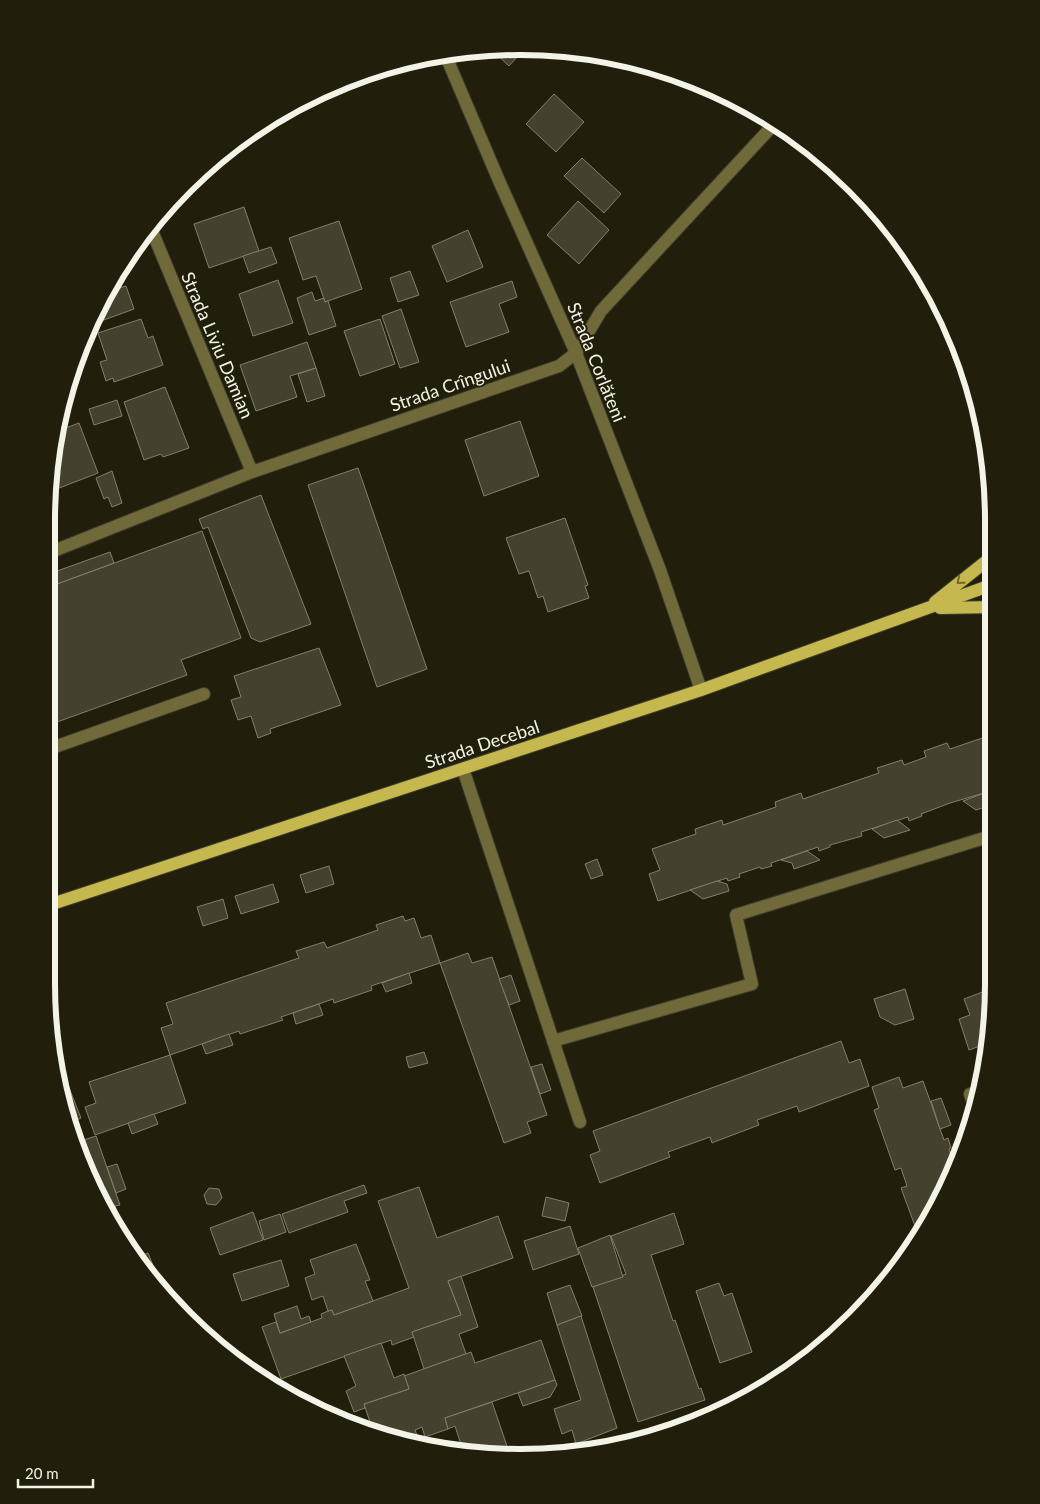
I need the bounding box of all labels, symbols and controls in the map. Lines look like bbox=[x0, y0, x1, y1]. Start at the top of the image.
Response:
street label: Strada Liviu Damian bbox=[177, 268, 259, 422]
street label: Strada Corlăteni bbox=[563, 299, 631, 425]
street label: Strada Crîngului bbox=[387, 354, 513, 416]
one-way arrow bbox=[957, 576, 966, 585]
street label: Strada Decebal bbox=[422, 715, 542, 773]
scale bar bbox=[18, 1456, 92, 1488]
text: 20 m bbox=[25, 1464, 59, 1482]

